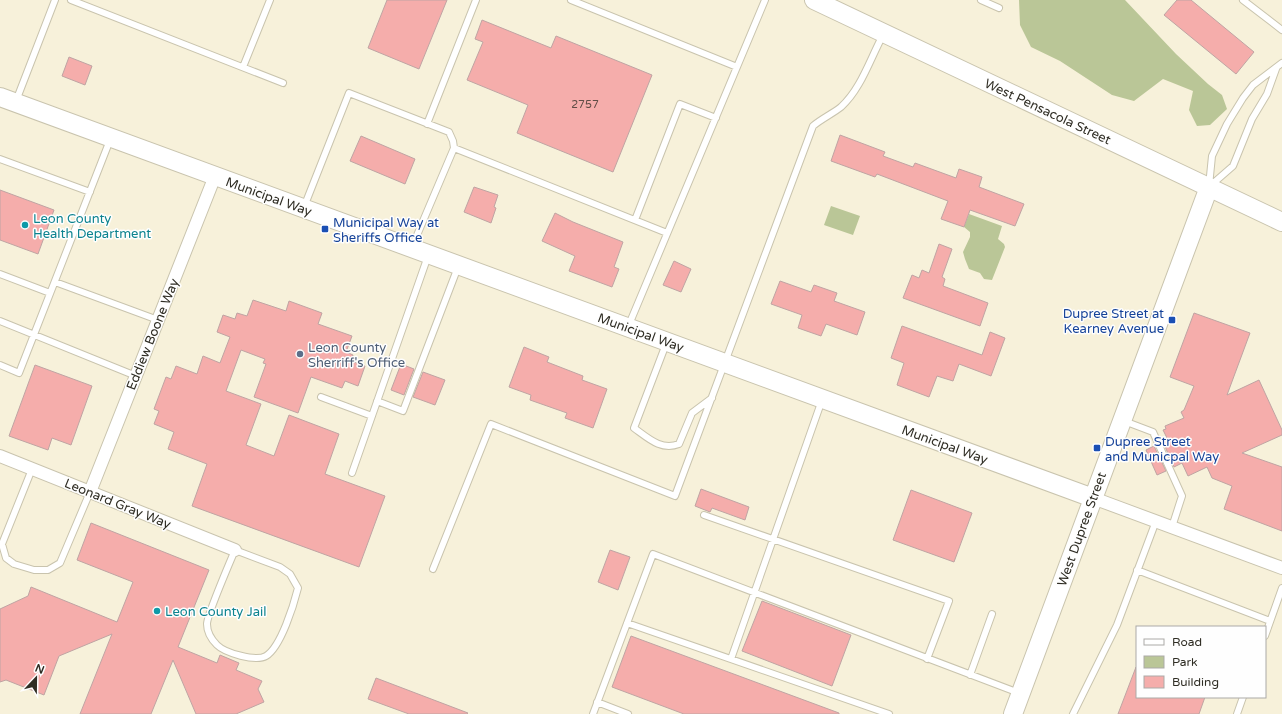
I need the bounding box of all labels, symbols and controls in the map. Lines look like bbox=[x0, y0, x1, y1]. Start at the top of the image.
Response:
street label: West Pensacola Street bbox=[982, 76, 1113, 148]
house number: 2757 bbox=[571, 98, 599, 111]
street label: Municipal Way bbox=[223, 174, 314, 220]
place label: Leon County Health Department bbox=[33, 211, 151, 242]
place label: Municipal Way at Sheriffs Office bbox=[333, 215, 439, 246]
marker: Leon County Health Department bbox=[20, 220, 30, 230]
marker: Municipal Way at Sheriffs Office bbox=[320, 224, 330, 234]
street label: Eddiew Boone Way bbox=[123, 276, 183, 393]
place label: Dupree Street at Kearney Avenue bbox=[1063, 306, 1164, 337]
street label: Municipal Way bbox=[595, 310, 686, 356]
marker: Dupree Street at Kearney Avenue bbox=[1167, 315, 1177, 325]
place label: Leon County Sherriff's Office bbox=[308, 340, 405, 371]
marker: Leon County Sherriff's Office bbox=[295, 349, 305, 359]
street label: Municipal Way bbox=[899, 422, 990, 468]
place label: Dupree Street and Municpal Way bbox=[1105, 434, 1219, 465]
marker: Dupree Street and Municpal Way bbox=[1092, 443, 1102, 453]
street label: West Dupree Street bbox=[1054, 470, 1110, 589]
street label: Leonard Gray Way bbox=[62, 475, 173, 533]
place label: Leon County Jail bbox=[165, 604, 267, 620]
marker: Leon County Jail bbox=[152, 606, 162, 616]
legend bbox=[1136, 626, 1266, 698]
text: Road bbox=[1172, 635, 1202, 649]
text: Park bbox=[1172, 655, 1198, 669]
north arrow bbox=[16, 658, 56, 698]
text: N bbox=[33, 662, 46, 677]
text: Building bbox=[1172, 675, 1219, 689]

